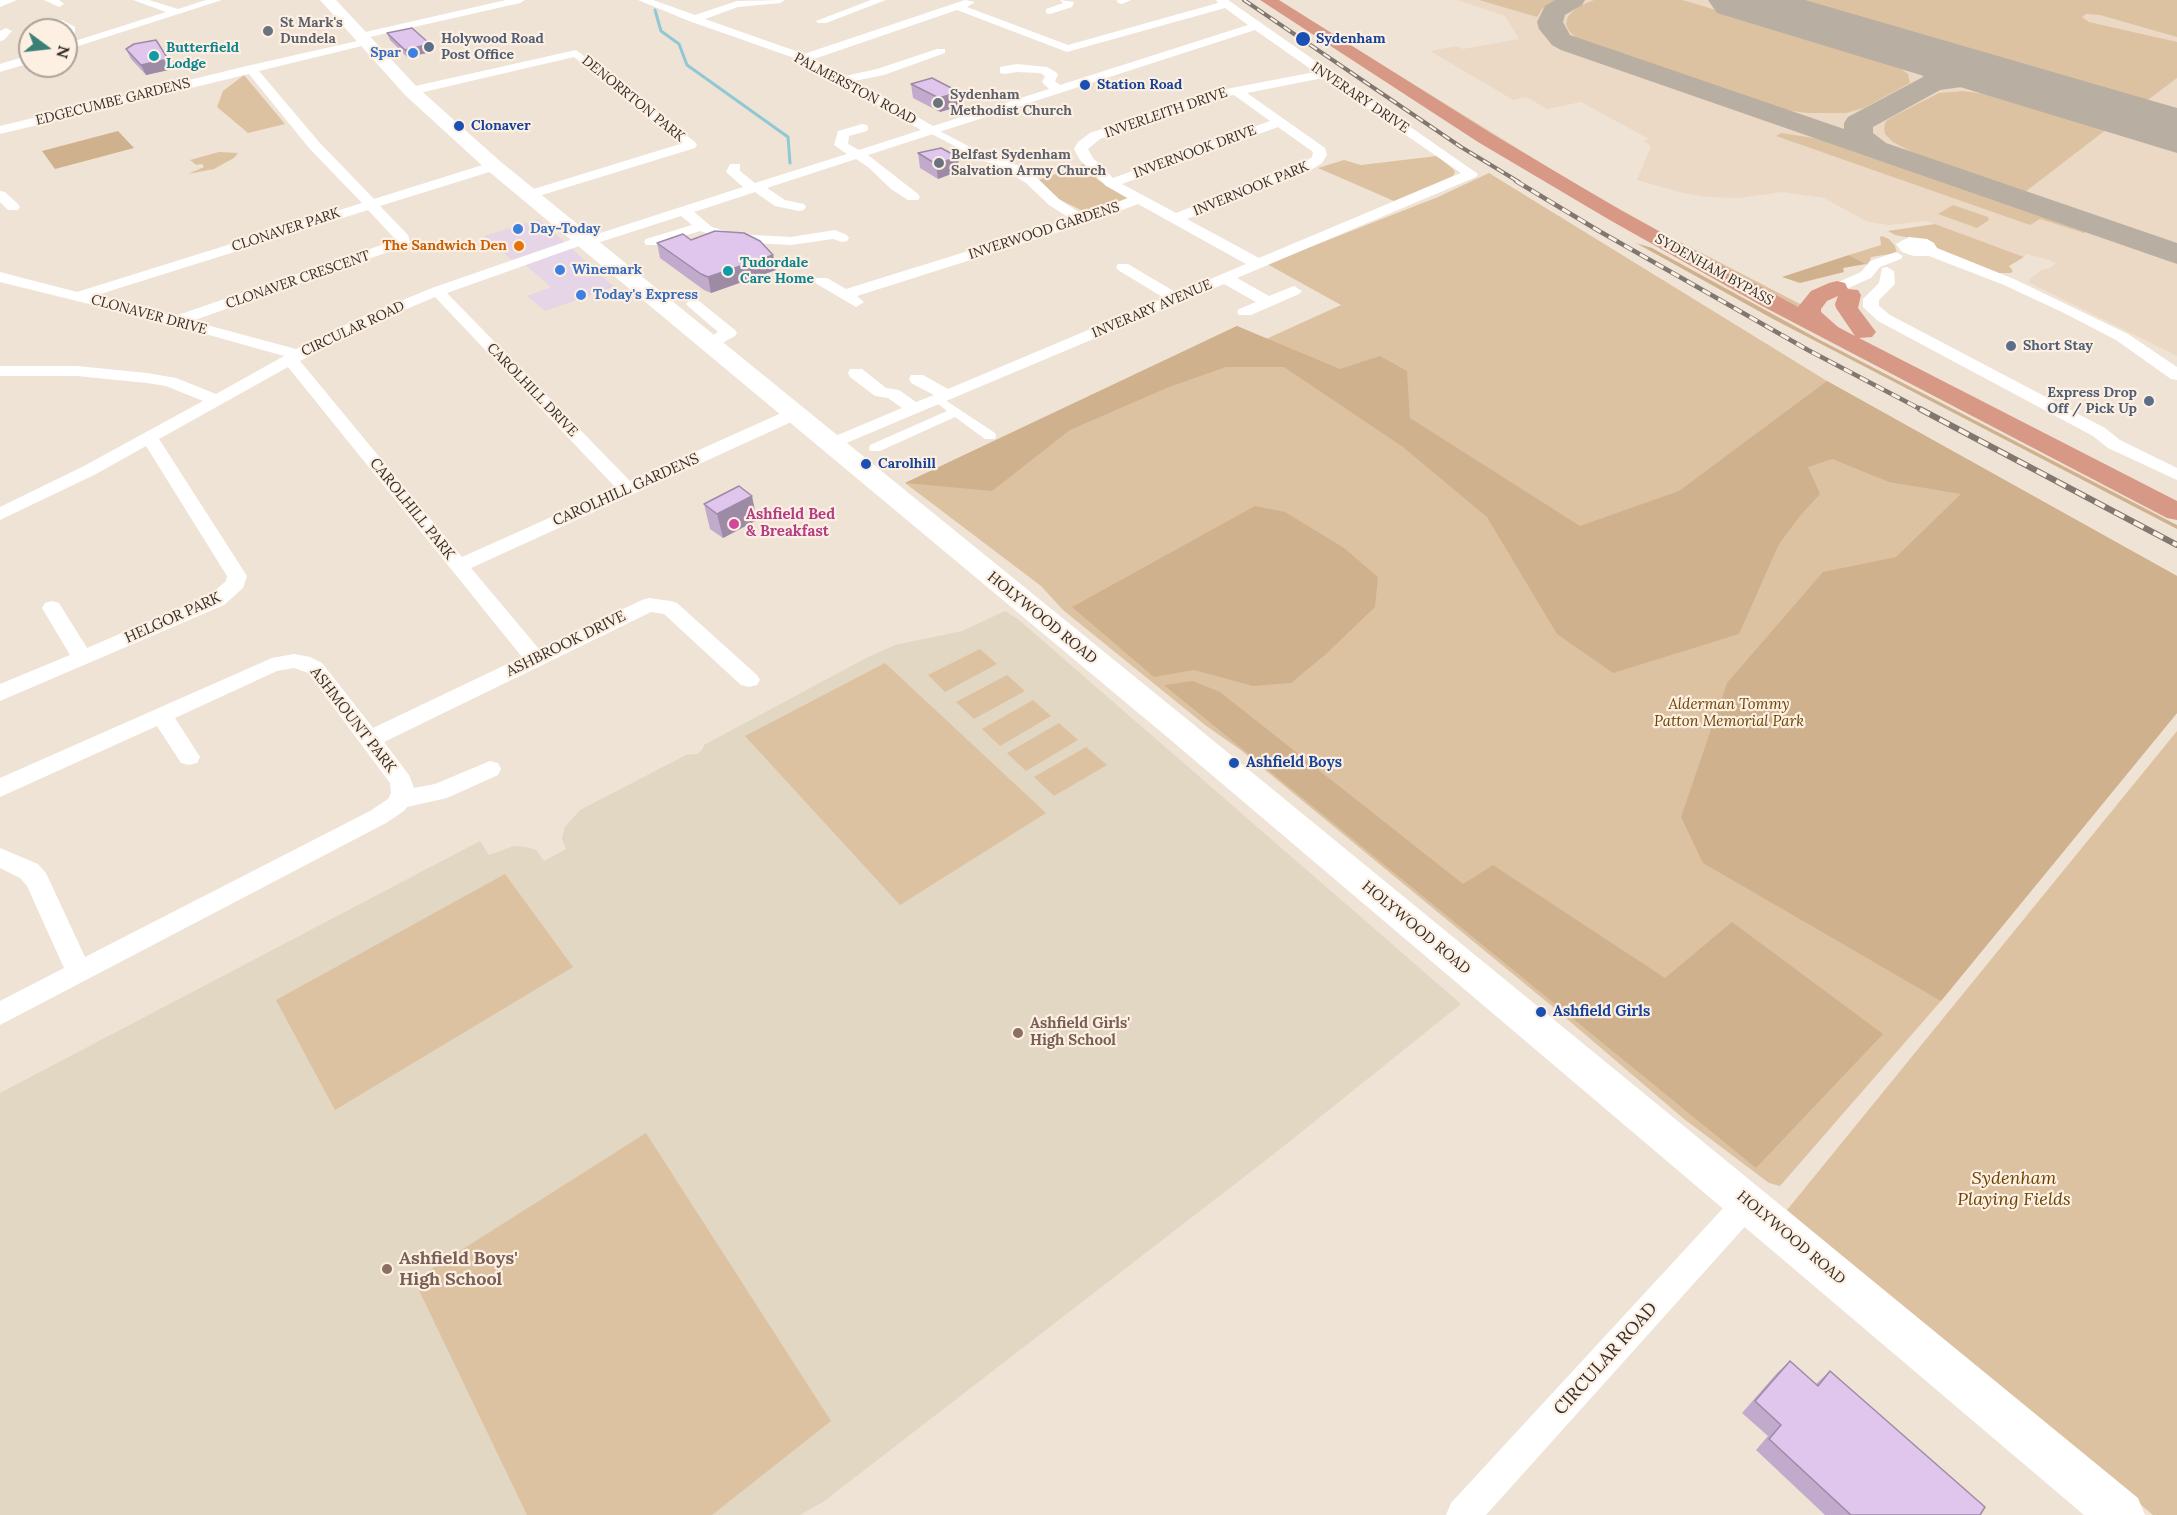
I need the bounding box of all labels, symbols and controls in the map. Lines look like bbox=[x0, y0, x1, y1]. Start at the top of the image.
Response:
place label: St Mark's Dundela bbox=[280, 15, 343, 48]
north arrow bbox=[18, 18, 78, 78]
marker: St Mark's Dundela bbox=[261, 24, 275, 38]
marker: Sydenham bbox=[1294, 30, 1312, 48]
place label: Holywood Road Post Office bbox=[441, 31, 544, 63]
place label: Sydenham bbox=[1316, 31, 1386, 47]
place label: Butterfield Lodge bbox=[166, 40, 239, 72]
marker: Holywood Road Post Office bbox=[422, 40, 436, 54]
text: N bbox=[52, 44, 75, 61]
place label: Spar bbox=[370, 45, 401, 61]
marker: Spar bbox=[406, 46, 420, 60]
marker: Butterfield Lodge bbox=[147, 49, 161, 63]
street label: PALMERSTON ROAD bbox=[791, 50, 919, 128]
street label: DENORRTON PARK bbox=[578, 52, 688, 146]
street label: INVERARY DRIVE bbox=[1308, 59, 1412, 137]
street label: EDGECUMBE GARDENS bbox=[34, 75, 192, 129]
place label: Station Road bbox=[1097, 77, 1182, 93]
marker: Station Road bbox=[1078, 78, 1092, 92]
street label: INVERLEITH DRIVE bbox=[1102, 84, 1230, 142]
place label: Sydenham Methodist Church bbox=[950, 87, 1072, 120]
marker: Sydenham Methodist Church bbox=[931, 96, 945, 110]
place label: Clonaver bbox=[471, 118, 531, 134]
marker: Clonaver bbox=[452, 119, 466, 133]
street label: INVERNOOK DRIVE bbox=[1131, 122, 1259, 182]
place label: Belfast Sydenham Salvation Army Church bbox=[951, 147, 1106, 180]
marker: Belfast Sydenham Salvation Army Church bbox=[932, 156, 946, 170]
street label: INVERNOOK PARK bbox=[1191, 158, 1311, 220]
street label: INVERWOOD GARDENS bbox=[966, 199, 1122, 263]
street label: CLONAVER PARK bbox=[230, 205, 342, 255]
place label: Day-Today bbox=[530, 221, 601, 237]
marker: Day-Today bbox=[511, 222, 525, 236]
street label: SYDENHAM BYPASS bbox=[1652, 231, 1776, 309]
place label: The Sandwich Den bbox=[382, 238, 507, 254]
marker: The Sandwich Den bbox=[512, 239, 526, 253]
street label: CLONAVER CRESCENT bbox=[224, 247, 372, 313]
place label: Tudordale Care Home bbox=[740, 255, 814, 288]
place label: Winemark bbox=[572, 262, 642, 278]
marker: Winemark bbox=[553, 263, 567, 277]
marker: Tudordale Care Home bbox=[721, 264, 735, 278]
street label: INVERARY AVENUE bbox=[1090, 276, 1214, 342]
place label: Today's Express bbox=[593, 287, 698, 303]
marker: Today's Express bbox=[574, 288, 588, 302]
street label: CLONAVER DRIVE bbox=[89, 291, 209, 339]
street label: CIRCULAR ROAD bbox=[299, 298, 407, 360]
place label: Short Stay bbox=[2023, 338, 2093, 354]
marker: Short Stay bbox=[2004, 339, 2018, 353]
street label: CAROLHILL DRIVE bbox=[483, 340, 581, 440]
place label: Express Drop Off / Pick Up bbox=[2047, 385, 2137, 418]
marker: Express Drop Off / Pick Up bbox=[2142, 394, 2156, 408]
street label: CAROLHILL GARDENS bbox=[550, 450, 702, 530]
street label: CAROLHILL PARK bbox=[366, 455, 458, 563]
place label: Carolhill bbox=[878, 456, 936, 472]
marker: Carolhill bbox=[859, 457, 873, 471]
place label: Ashfield Bed & Breakfast bbox=[746, 506, 835, 541]
marker: Ashfield Bed & Breakfast bbox=[727, 517, 741, 531]
street label: HOLYWOOD ROAD bbox=[983, 568, 1101, 668]
street label: HELGOR PARK bbox=[122, 589, 224, 647]
street label: ASHBROOK DRIVE bbox=[503, 607, 629, 681]
street label: ASHMOUNT PARK bbox=[306, 664, 400, 776]
park label: Alderman Tommy Patton Memorial Park bbox=[1654, 696, 1804, 731]
place label: Ashfield Boys bbox=[1246, 754, 1342, 772]
marker: Ashfield Boys bbox=[1227, 756, 1241, 770]
street label: HOLYWOOD ROAD bbox=[1358, 877, 1474, 979]
place label: Ashfield Girls bbox=[1553, 1003, 1650, 1021]
marker: Ashfield Girls bbox=[1534, 1005, 1548, 1019]
place label: Ashfield Girls' High School bbox=[1030, 1015, 1130, 1050]
marker: Ashfield Girls' High School bbox=[1011, 1026, 1025, 1040]
park label: Sydenham Playing Fields bbox=[1957, 1168, 2071, 1210]
street label: HOLYWOOD ROAD bbox=[1733, 1187, 1849, 1289]
place label: Ashfield Boys' High School bbox=[399, 1248, 518, 1290]
marker: Ashfield Boys' High School bbox=[380, 1262, 394, 1276]
street label: CIRCULAR ROAD bbox=[1550, 1298, 1662, 1420]

